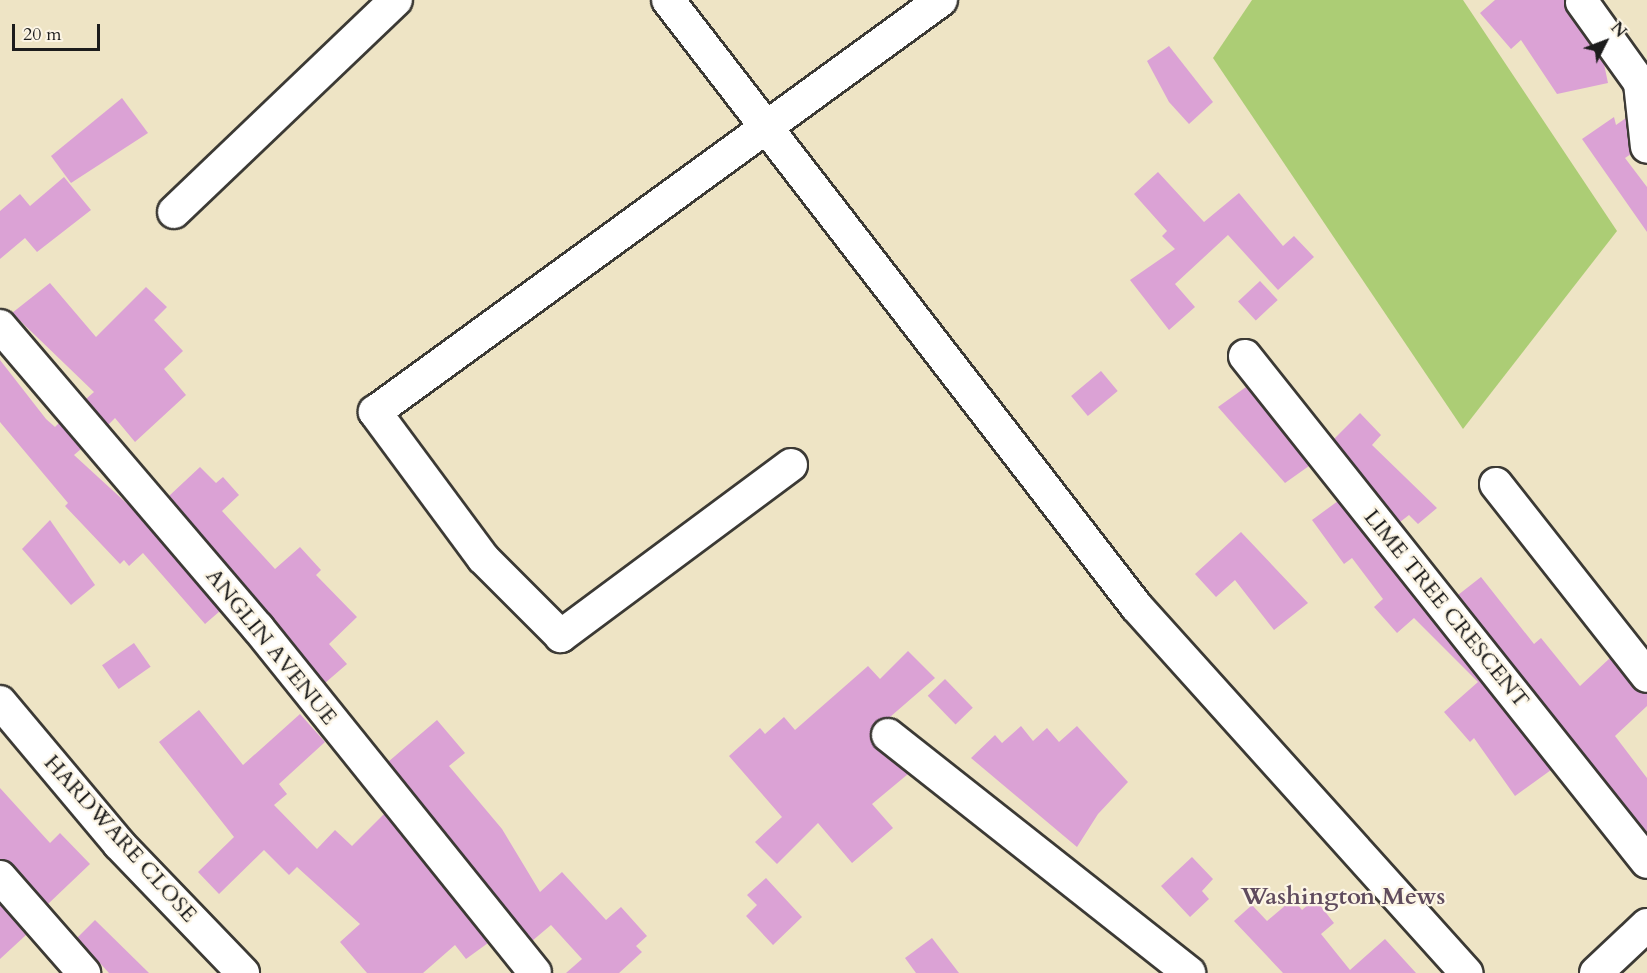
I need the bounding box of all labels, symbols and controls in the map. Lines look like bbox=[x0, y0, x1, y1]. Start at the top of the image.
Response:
scale bar bbox=[15, 12, 104, 50]
north arrow bbox=[1575, 12, 1635, 72]
text: N bbox=[1606, 17, 1631, 42]
text: 20 m bbox=[23, 22, 62, 47]
street label: LIME TREE CRESCENT bbox=[1358, 505, 1534, 713]
street label: ANGLIN AVENUE bbox=[200, 564, 342, 730]
street label: HARDWARE CLOSE bbox=[38, 750, 202, 928]
district label: Washington Mews bbox=[1241, 883, 1445, 911]

